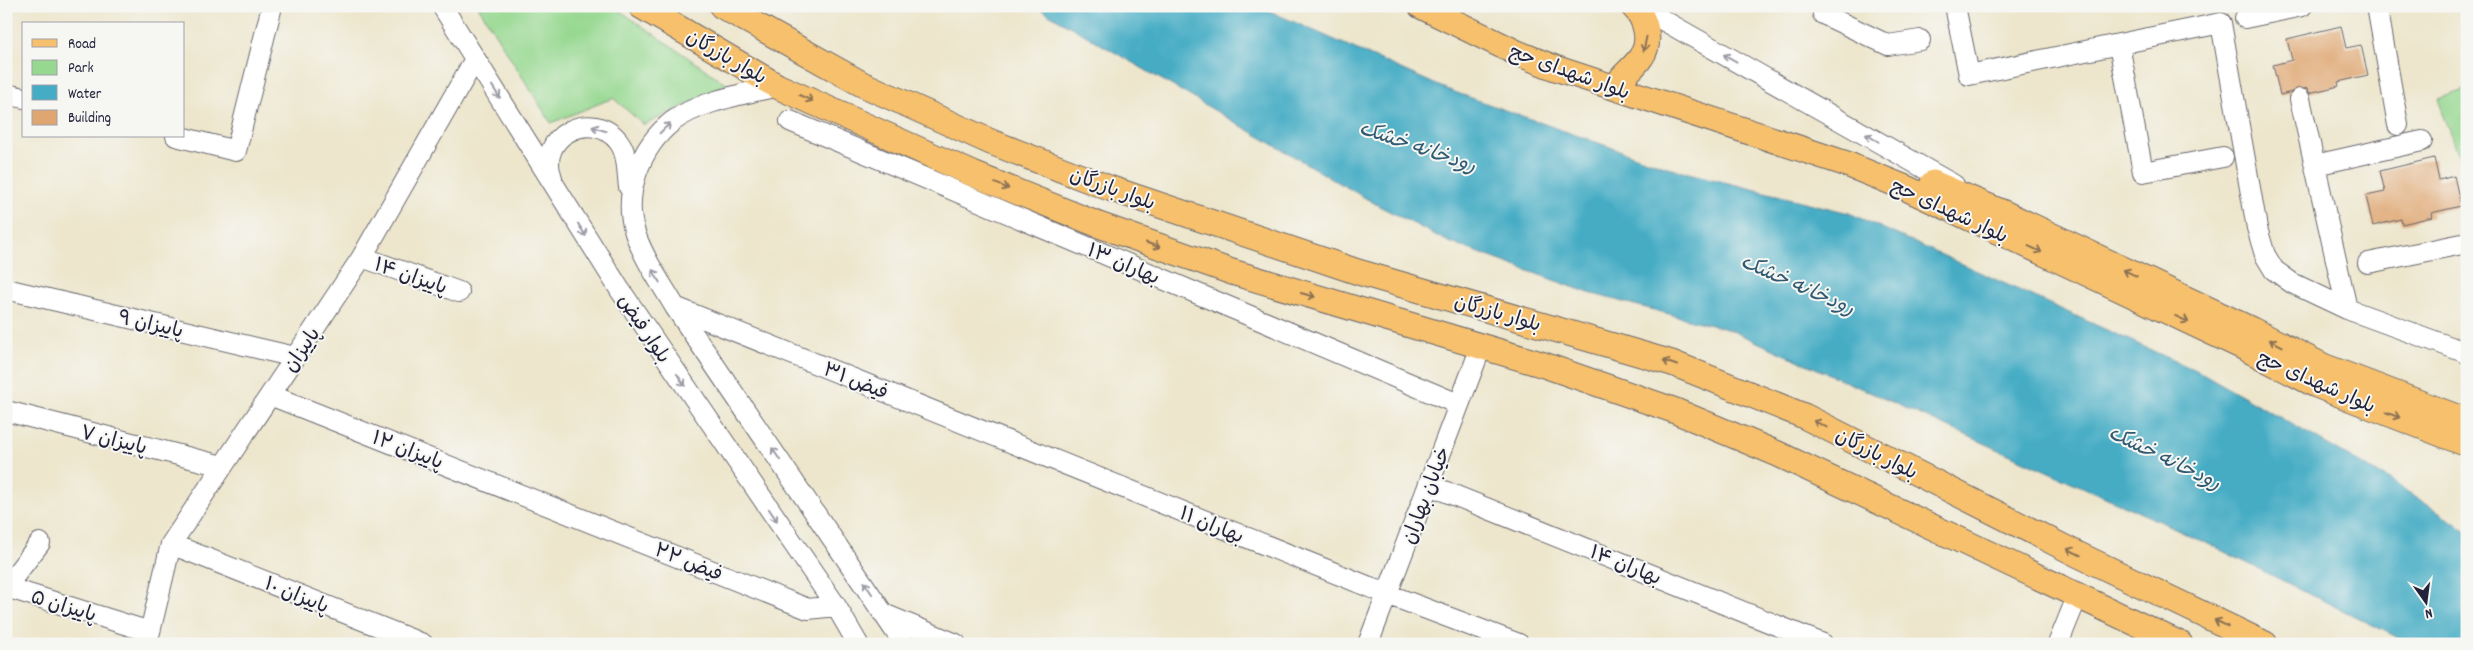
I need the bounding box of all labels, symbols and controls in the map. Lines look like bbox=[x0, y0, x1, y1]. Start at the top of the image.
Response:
legend bbox=[22, 22, 185, 138]
street label: بلوار بازرگان bbox=[680, 24, 771, 93]
text: Road bbox=[68, 34, 96, 56]
one-way arrow bbox=[1640, 36, 1649, 52]
street label: بلوار شهدای حج bbox=[1505, 39, 1633, 109]
one-way arrow bbox=[1724, 53, 1738, 63]
text: Park bbox=[68, 58, 94, 80]
text: Water bbox=[68, 84, 102, 106]
one-way arrow bbox=[491, 85, 502, 99]
one-way arrow bbox=[798, 94, 813, 104]
text: Building bbox=[68, 108, 111, 130]
water label: رودخانه خشک bbox=[1355, 115, 1480, 183]
one-way arrow bbox=[591, 123, 607, 133]
one-way arrow bbox=[659, 123, 671, 135]
one-way arrow bbox=[1865, 133, 1879, 143]
street label: بلوار بازرگان bbox=[1065, 162, 1159, 219]
street label: بلوار شهدای حج bbox=[1886, 173, 2012, 252]
one-way arrow bbox=[994, 182, 1009, 191]
one-way arrow bbox=[578, 222, 588, 236]
street label: بهاران ۱۳ bbox=[1082, 238, 1164, 294]
one-way arrow bbox=[1145, 241, 1161, 250]
one-way arrow bbox=[2027, 245, 2042, 255]
water label: رودخانه خشک bbox=[1735, 248, 1859, 325]
street label: پاییزان ۱۴ bbox=[370, 252, 450, 303]
one-way arrow bbox=[2123, 267, 2138, 277]
one-way arrow bbox=[651, 269, 661, 283]
street label: بلوار بازرگان bbox=[1451, 289, 1544, 341]
street label: بلوار فیض bbox=[609, 290, 676, 370]
one-way arrow bbox=[1300, 290, 1316, 300]
street label: پاییزان ۹ bbox=[115, 305, 186, 347]
one-way arrow bbox=[2174, 314, 2189, 324]
street label: پاییزان bbox=[278, 323, 329, 379]
one-way arrow bbox=[2269, 338, 2284, 348]
street label: بلوار شهدای حج bbox=[2252, 345, 2379, 422]
street label: فیض ۳۱ bbox=[818, 357, 892, 408]
one-way arrow bbox=[1662, 357, 1678, 367]
one-way arrow bbox=[676, 373, 686, 387]
one-way arrow bbox=[2385, 411, 2401, 420]
one-way arrow bbox=[1813, 419, 1828, 428]
street label: پاییزان ۷ bbox=[77, 420, 149, 464]
water label: رودخانه خشک bbox=[2102, 420, 2225, 500]
street label: بلوار بازرگان bbox=[1830, 423, 1922, 488]
street label: پاییزان ۱۲ bbox=[367, 425, 447, 478]
street label: خیابان بهاران bbox=[1396, 443, 1459, 549]
one-way arrow bbox=[771, 447, 781, 461]
street label: بهاران ۱۱ bbox=[1174, 501, 1247, 552]
one-way arrow bbox=[768, 507, 778, 521]
street label: فیض ۲۲ bbox=[650, 537, 726, 590]
street label: بهاران ۱۴ bbox=[1585, 540, 1665, 594]
one-way arrow bbox=[2067, 547, 2082, 557]
street label: پاییزان ۱۰ bbox=[259, 571, 332, 622]
north arrow bbox=[2400, 578, 2450, 628]
one-way arrow bbox=[863, 581, 873, 595]
street label: پاییزان ۵ bbox=[27, 585, 99, 631]
text: N bbox=[2423, 602, 2434, 623]
one-way arrow bbox=[2214, 617, 2229, 627]

